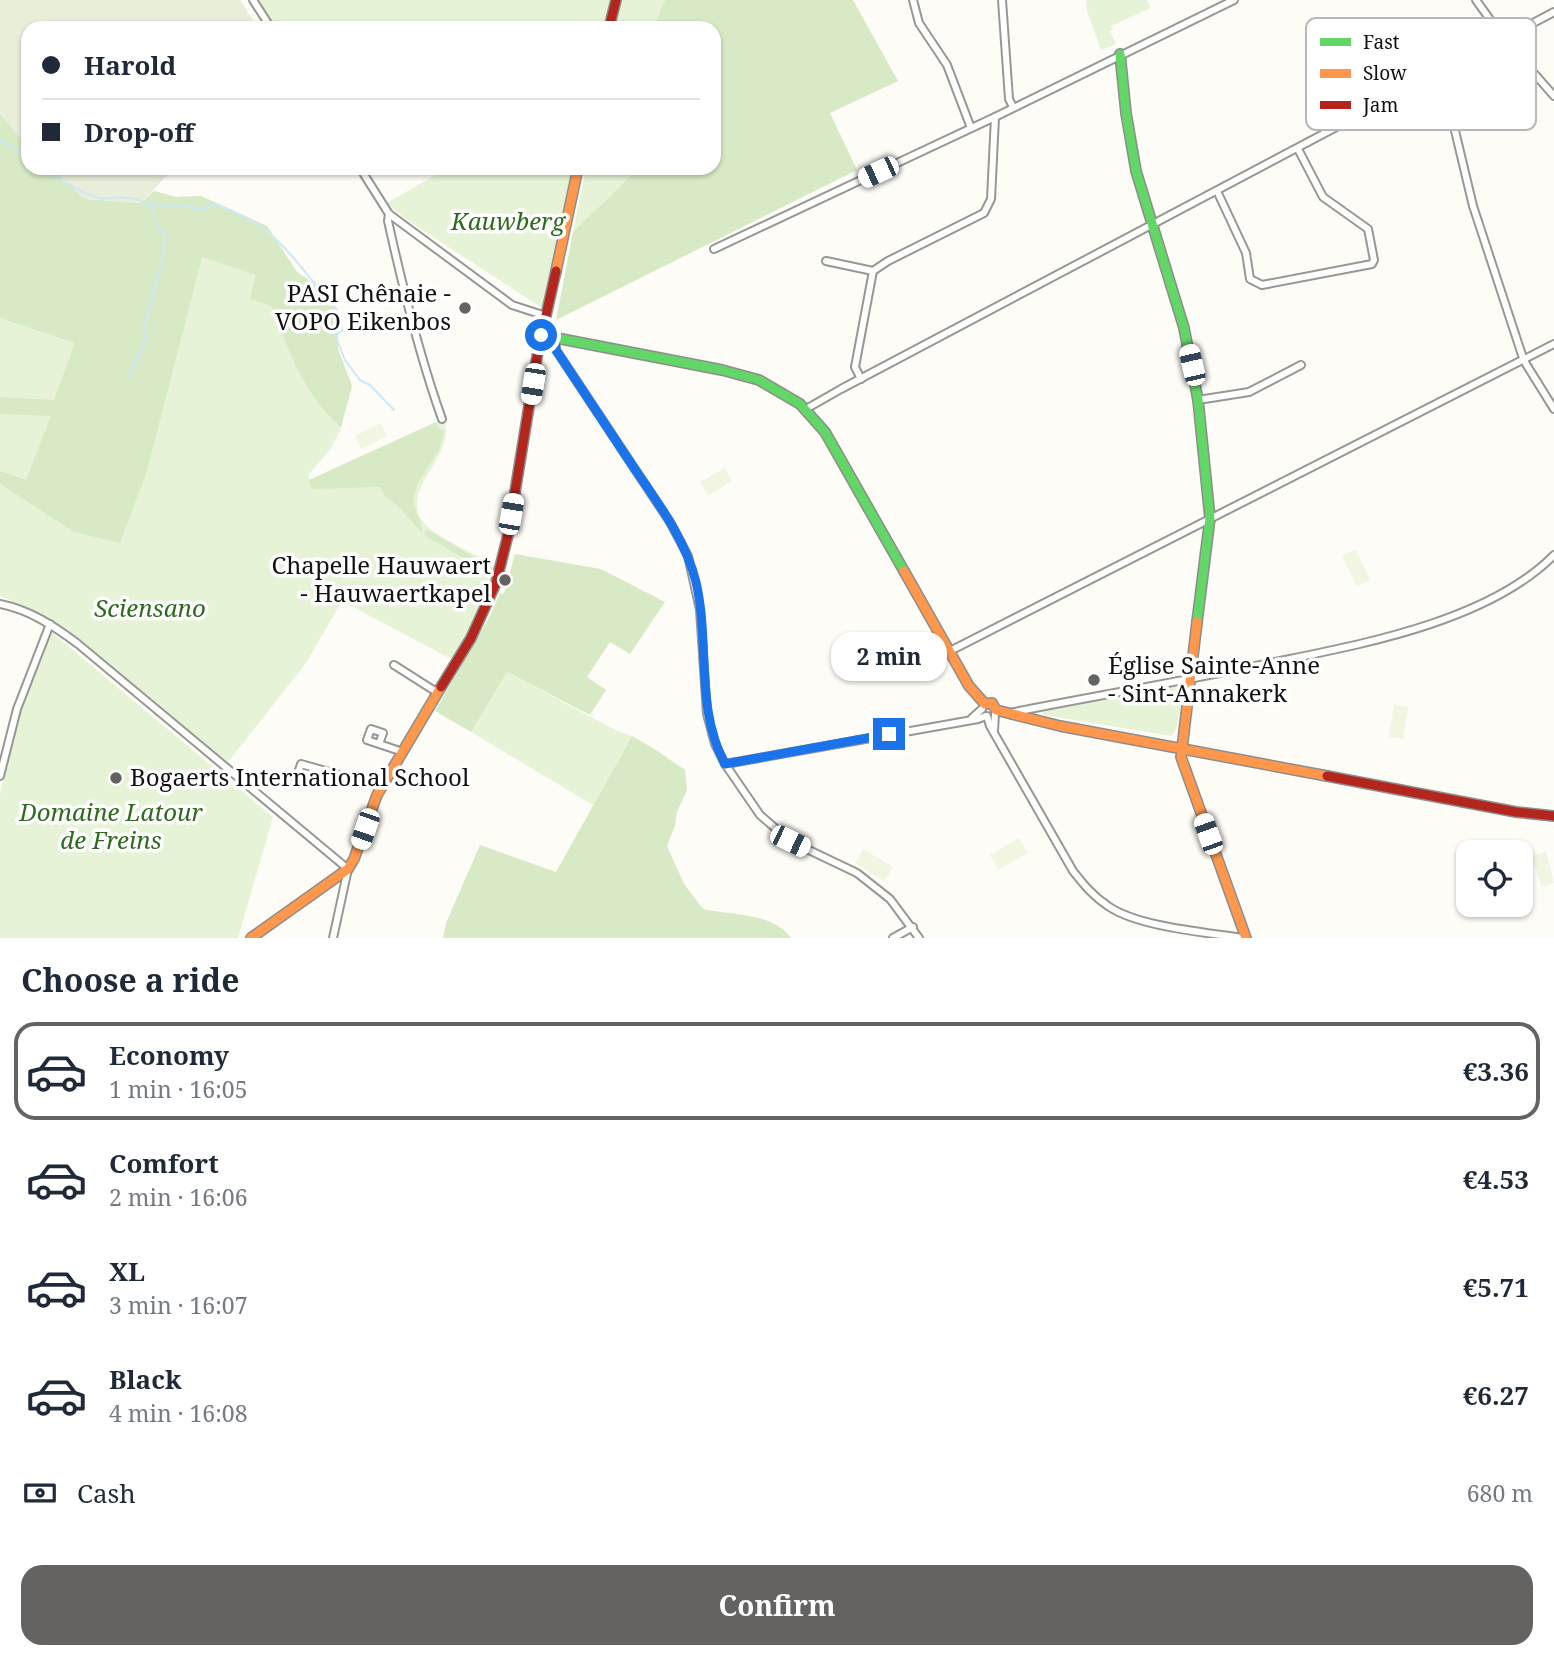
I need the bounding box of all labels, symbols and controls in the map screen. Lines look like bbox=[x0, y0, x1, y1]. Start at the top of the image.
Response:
legend bbox=[1306, 18, 1536, 130]
text: Fast bbox=[1363, 29, 1400, 55]
text: Harold bbox=[84, 47, 176, 83]
text: Slow bbox=[1363, 60, 1407, 86]
text: Jam bbox=[1362, 92, 1398, 118]
text: Drop-off bbox=[84, 114, 194, 150]
car bbox=[855, 154, 902, 190]
park label: Kauwberg bbox=[450, 204, 567, 237]
place label: PASI Chênaie - VOPO Eikenbos bbox=[275, 276, 451, 337]
marker: PASI Chênaie - VOPO Eikenbos bbox=[457, 300, 473, 316]
route start bbox=[525, 319, 557, 351]
car bbox=[1178, 342, 1207, 388]
car bbox=[520, 362, 547, 406]
car bbox=[498, 491, 525, 537]
place label: Chapelle Hauwaert - Hauwaertkapel bbox=[271, 548, 492, 609]
marker: Chapelle Hauwaert - Hauwaertkapel bbox=[497, 572, 513, 588]
park label: Sciensano bbox=[94, 591, 206, 624]
callout: 2 min bbox=[831, 632, 947, 682]
text: 2 min bbox=[856, 640, 922, 672]
place label: Église Sainte-Anne - Sint-Annakerk bbox=[1108, 648, 1320, 709]
marker: Église Sainte-Anne - Sint-Annakerk bbox=[1086, 672, 1102, 688]
route end bbox=[873, 718, 905, 750]
place label: Bogaerts International School bbox=[130, 760, 470, 793]
marker: Bogaerts International School bbox=[108, 770, 124, 786]
park label: Domaine Latour de Freins bbox=[18, 795, 203, 856]
car bbox=[349, 806, 382, 852]
car bbox=[1191, 811, 1226, 857]
car bbox=[767, 822, 814, 860]
map controls bbox=[1456, 840, 1533, 917]
button: locate bbox=[1456, 840, 1533, 917]
text: Choose a ride bbox=[21, 958, 240, 1001]
text: Economy bbox=[109, 1037, 229, 1073]
icon: car bbox=[25, 1040, 88, 1103]
text: €3.36 bbox=[1463, 1053, 1529, 1089]
text: 1 min · 16:05 bbox=[109, 1073, 247, 1105]
text: Comfort bbox=[109, 1145, 219, 1181]
icon: car bbox=[25, 1148, 88, 1211]
text: €4.53 bbox=[1463, 1161, 1529, 1197]
text: 2 min · 16:06 bbox=[109, 1181, 247, 1213]
text: XL bbox=[109, 1253, 145, 1289]
icon: car bbox=[25, 1256, 88, 1319]
text: €5.71 bbox=[1463, 1269, 1529, 1305]
text: 3 min · 16:07 bbox=[109, 1289, 247, 1321]
text: Black bbox=[109, 1361, 182, 1397]
icon: car bbox=[25, 1364, 88, 1427]
text: €6.27 bbox=[1463, 1377, 1529, 1413]
text: 4 min · 16:08 bbox=[109, 1397, 247, 1429]
icon: cash bbox=[21, 1474, 59, 1512]
text: Cash bbox=[77, 1475, 136, 1511]
text: 680 m bbox=[1467, 1477, 1533, 1509]
button: Confirm bbox=[21, 1565, 1533, 1645]

